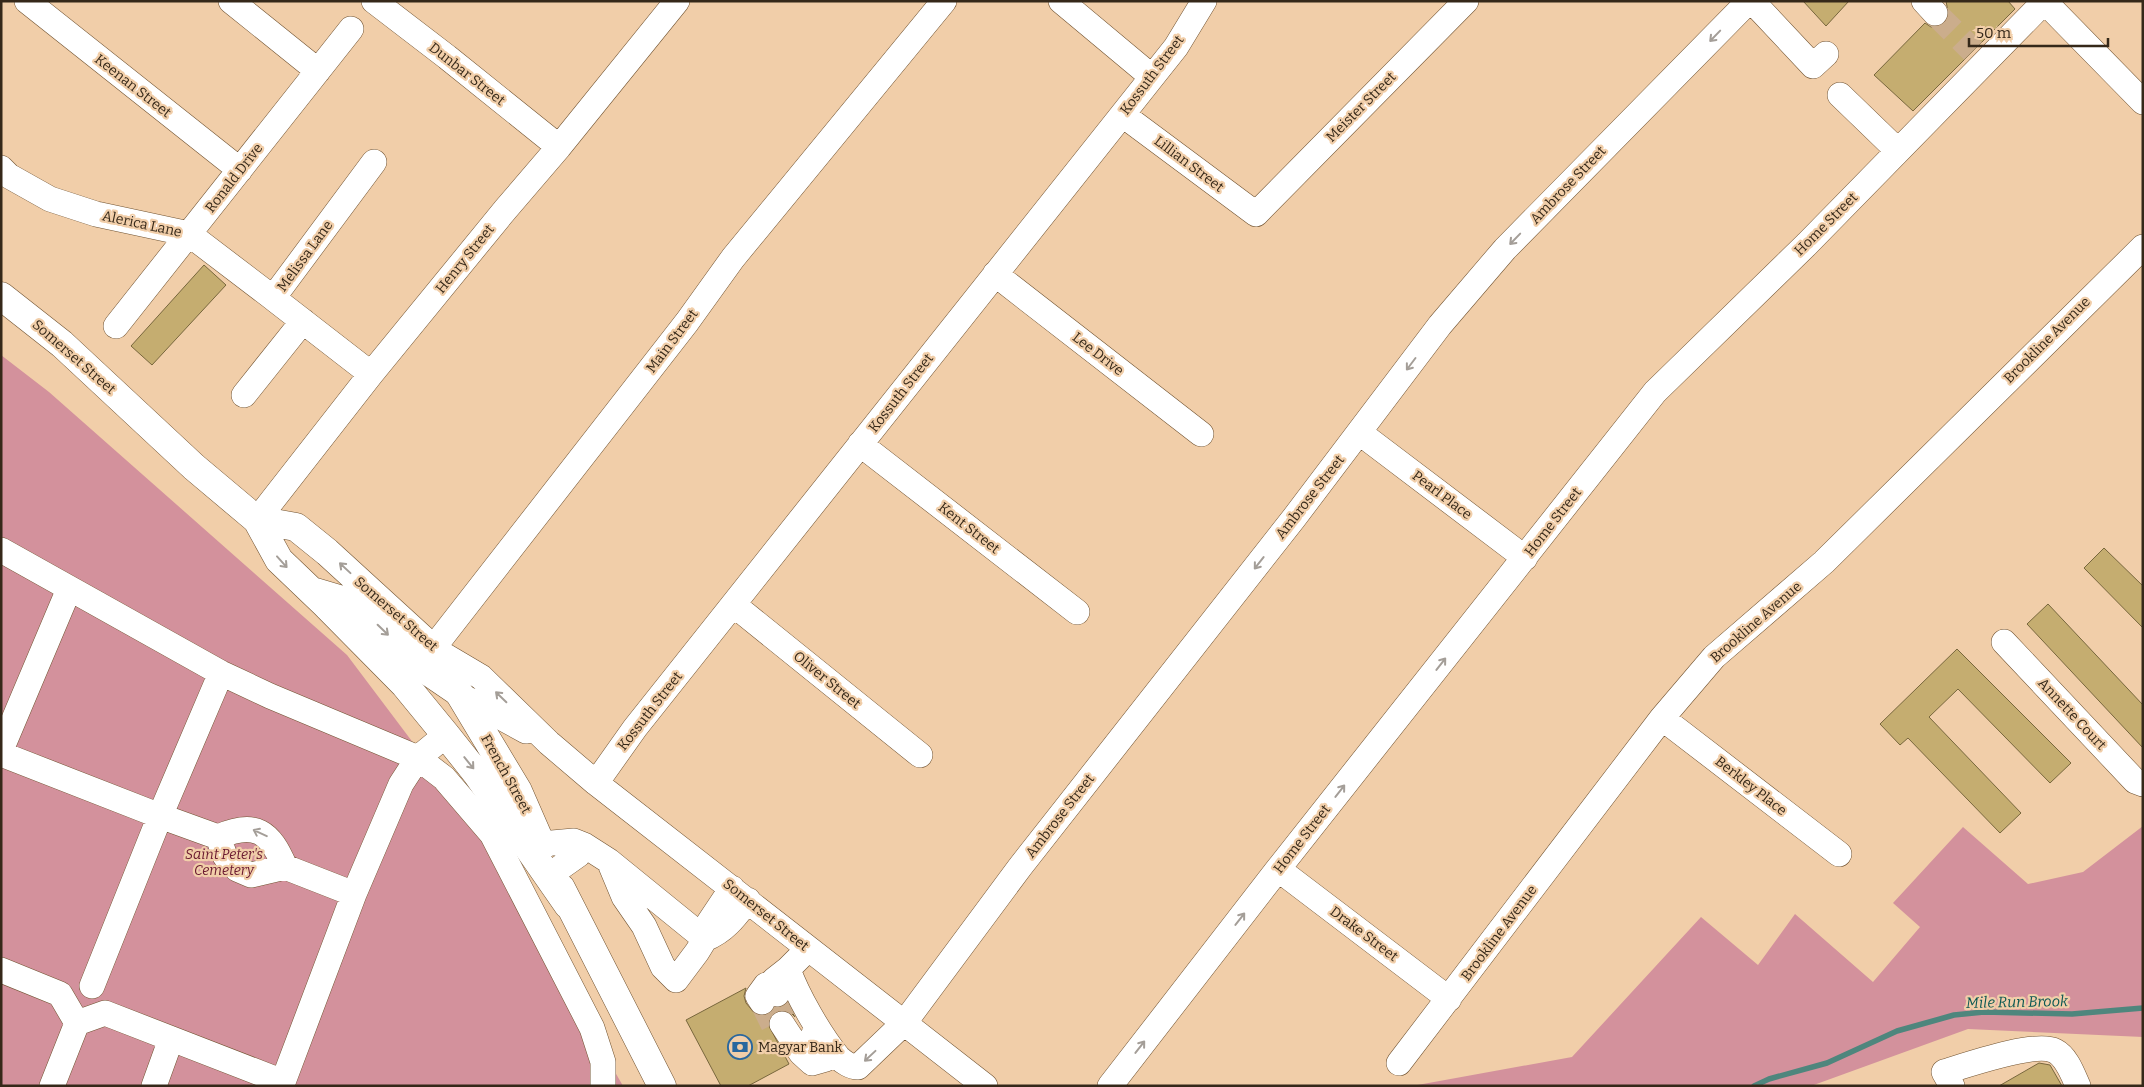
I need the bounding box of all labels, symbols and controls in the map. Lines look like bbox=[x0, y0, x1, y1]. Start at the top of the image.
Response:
scale bar bbox=[1969, 15, 2108, 47]
text: 50 m bbox=[1976, 24, 2012, 42]
one-way arrow bbox=[1709, 30, 1721, 42]
street label: Kossuth Street bbox=[1117, 32, 1187, 118]
street label: Dunbar Street bbox=[426, 39, 508, 109]
street label: Keenan Street bbox=[91, 51, 175, 121]
street label: Meister Street bbox=[1323, 69, 1399, 145]
street label: Lillian Street bbox=[1151, 132, 1227, 196]
street label: Ronald Drive bbox=[202, 140, 266, 216]
street label: Ambrose Street bbox=[1527, 143, 1609, 227]
street label: Home Street bbox=[1791, 189, 1861, 259]
street label: Alerica Lane bbox=[101, 207, 183, 241]
street label: Melissa Lane bbox=[274, 217, 336, 295]
street label: Henry Street bbox=[432, 221, 498, 297]
one-way arrow bbox=[1509, 233, 1521, 246]
street label: Brookline Avenue bbox=[2000, 293, 2094, 387]
street label: Main Street bbox=[643, 306, 701, 376]
street label: Somerset Street bbox=[29, 316, 119, 398]
street label: Lee Drive bbox=[1069, 329, 1127, 379]
street label: Kossuth Street bbox=[865, 350, 937, 436]
one-way arrow bbox=[1406, 357, 1416, 371]
street label: Ambrose Street bbox=[1272, 452, 1348, 542]
street label: Pearl Place bbox=[1409, 467, 1475, 523]
street label: Home Street bbox=[1521, 484, 1585, 560]
street label: Kent Street bbox=[935, 499, 1003, 557]
one-way arrow bbox=[276, 556, 288, 569]
one-way arrow bbox=[1254, 556, 1265, 569]
one-way arrow bbox=[338, 562, 351, 574]
street label: Somerset Street bbox=[351, 573, 441, 655]
street label: Brookline Avenue bbox=[1707, 578, 1805, 666]
one-way arrow bbox=[377, 624, 389, 636]
street label: Oliver Street bbox=[790, 648, 864, 712]
one-way arrow bbox=[1436, 658, 1447, 671]
street label: Kossuth Street bbox=[614, 668, 686, 754]
street label: Annette Court bbox=[2034, 675, 2110, 753]
one-way arrow bbox=[495, 691, 508, 703]
street label: French Street bbox=[477, 731, 535, 817]
street label: Berkley Place bbox=[1712, 753, 1790, 819]
one-way arrow bbox=[463, 756, 474, 769]
street label: Ambrose Street bbox=[1022, 771, 1098, 861]
one-way arrow bbox=[1335, 785, 1346, 798]
street label: Home Street bbox=[1270, 801, 1334, 877]
one-way arrow bbox=[253, 828, 268, 838]
park label: Saint Peter's Cemetery bbox=[185, 846, 263, 879]
street label: Somerset Street bbox=[720, 875, 812, 955]
street label: Brookline Avenue bbox=[1458, 882, 1540, 984]
street label: Drake Street bbox=[1327, 903, 1401, 965]
one-way arrow bbox=[1234, 913, 1245, 926]
water label: Mile Run Brook bbox=[1966, 992, 2069, 1012]
bank icon: Magyar Bank bbox=[727, 1034, 753, 1060]
place label: Magyar Bank bbox=[758, 1039, 843, 1056]
one-way arrow bbox=[1135, 1041, 1146, 1054]
one-way arrow bbox=[864, 1050, 877, 1062]

